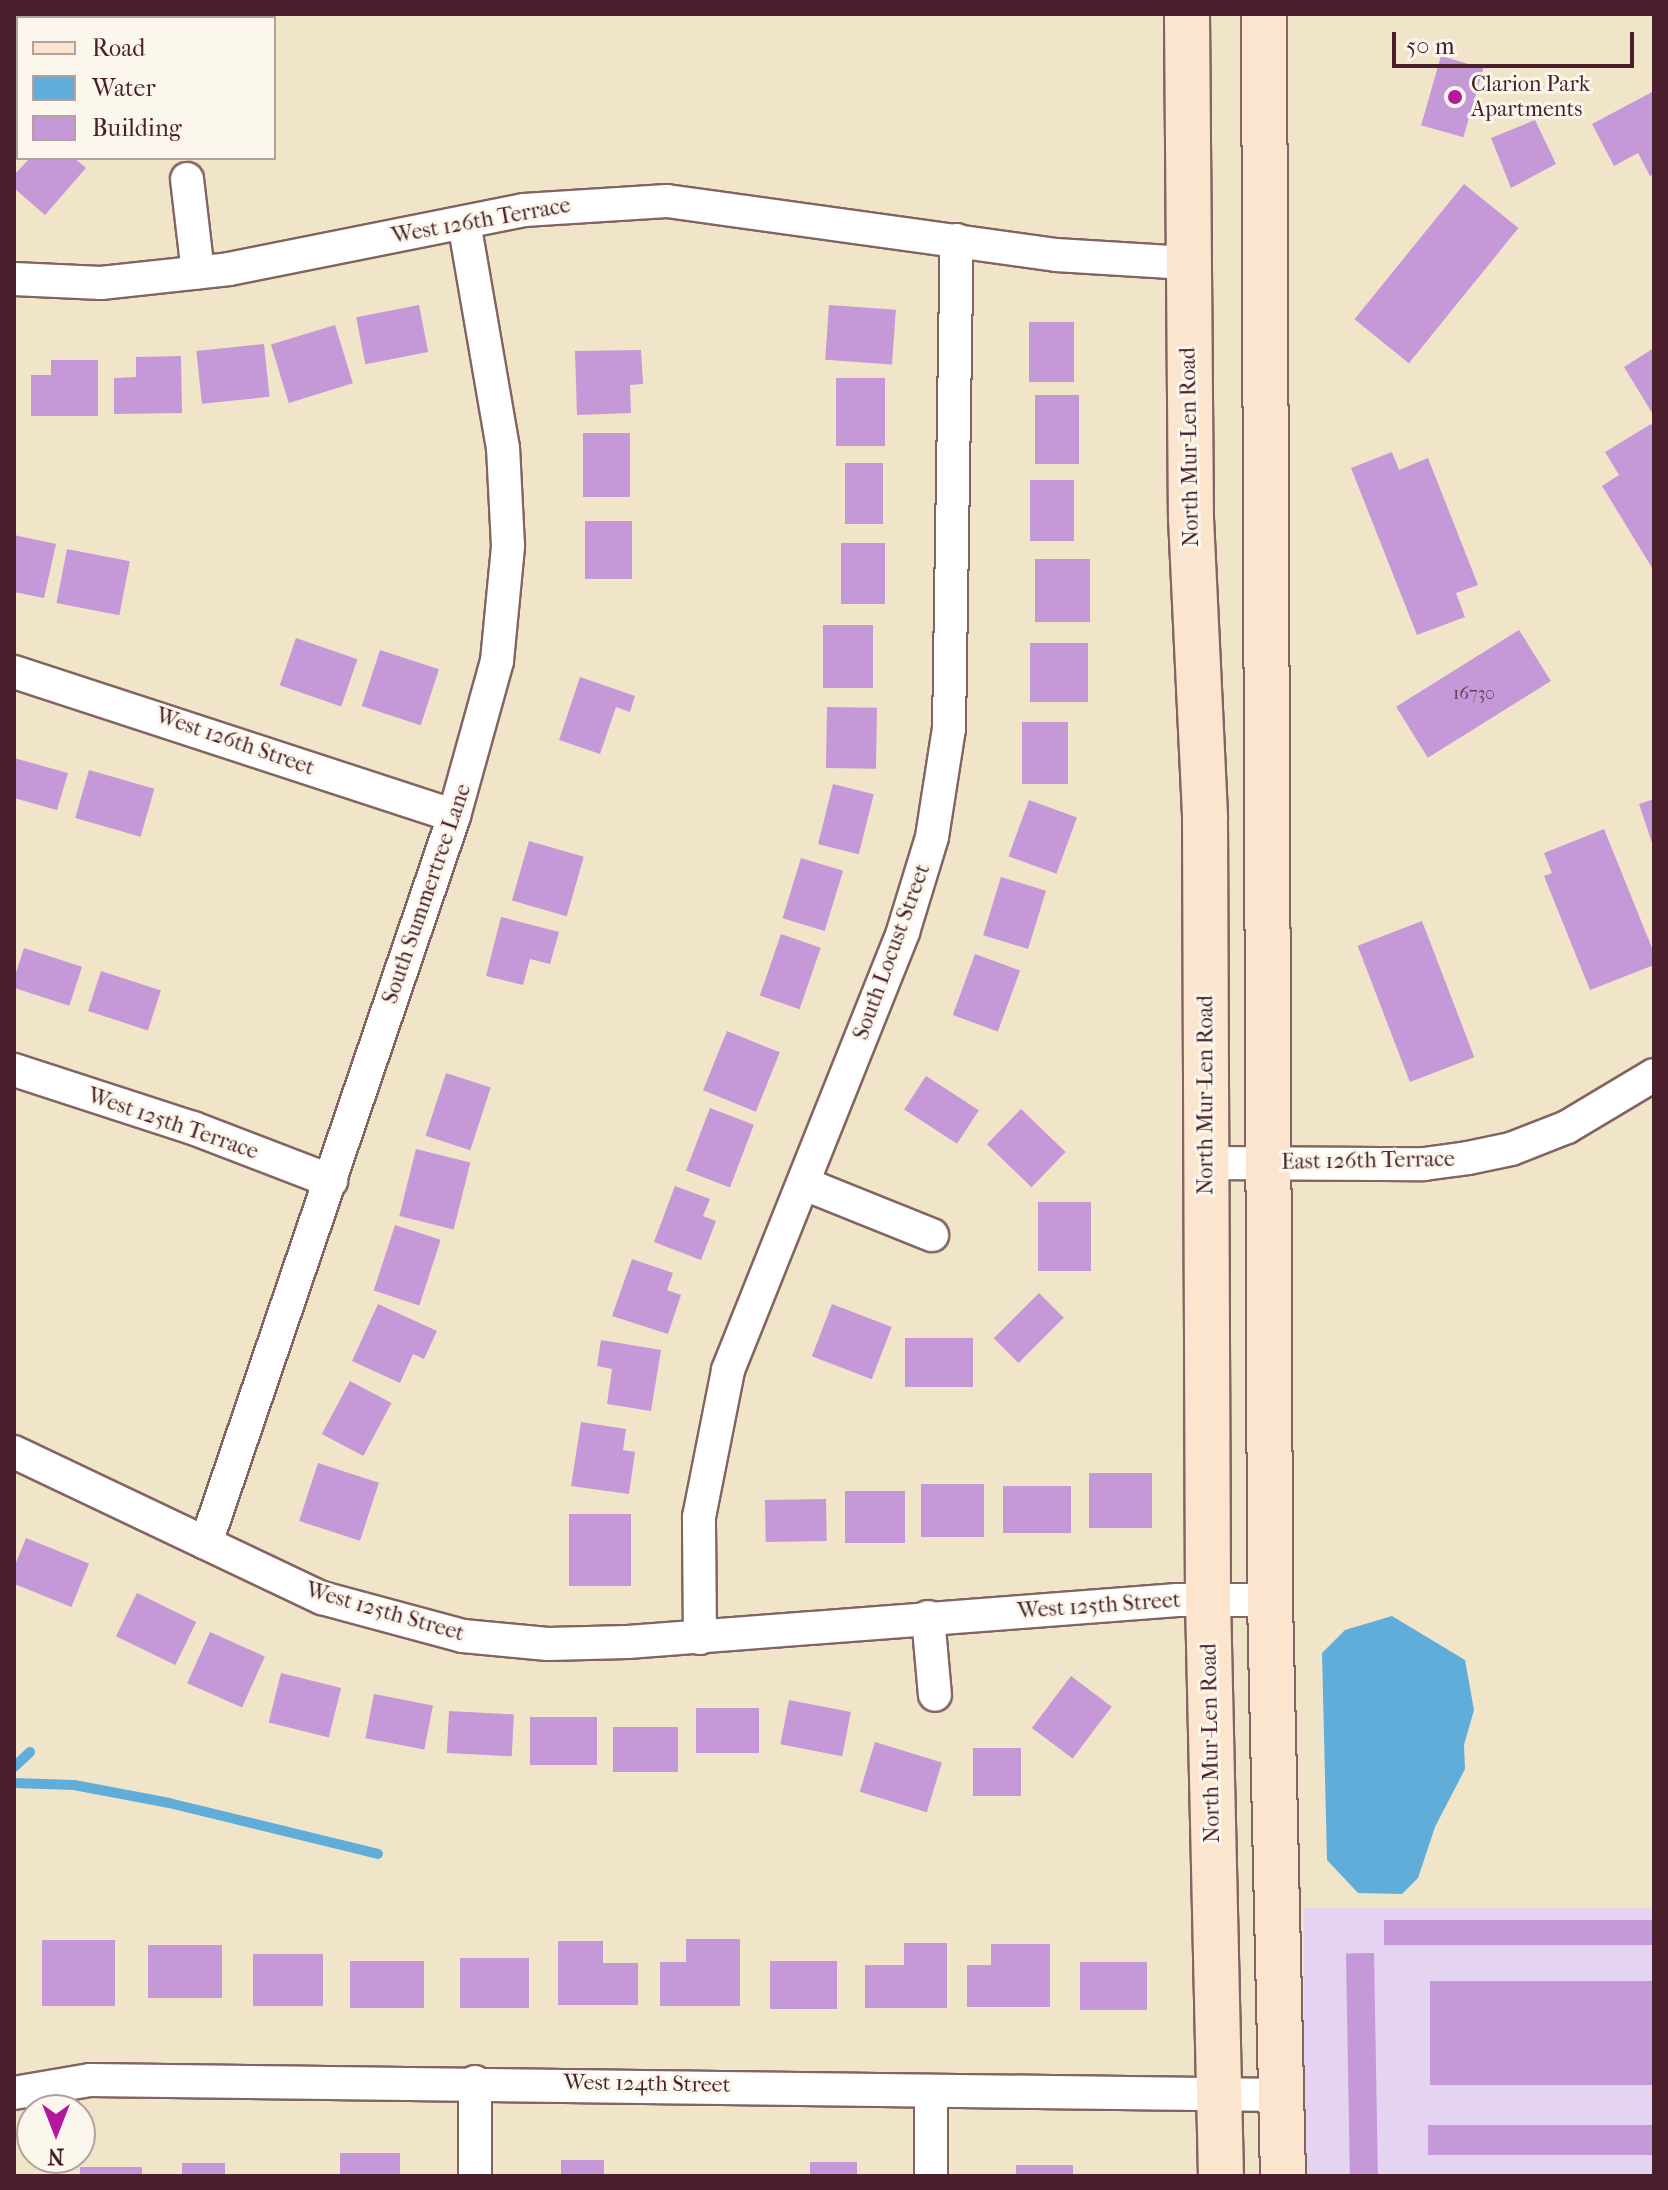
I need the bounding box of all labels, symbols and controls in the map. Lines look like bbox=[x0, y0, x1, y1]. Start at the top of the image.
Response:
legend bbox=[16, 16, 276, 160]
scale bar bbox=[1396, 16, 1638, 66]
text: 50 m bbox=[1406, 32, 1455, 60]
text: Road bbox=[92, 34, 145, 62]
place label: Clarion Park Apartments bbox=[1471, 71, 1590, 122]
text: Water bbox=[92, 74, 156, 102]
marker: Clarion Park Apartments bbox=[1446, 88, 1464, 106]
text: Building bbox=[92, 114, 182, 142]
street label: West 126th Terrace bbox=[390, 192, 572, 250]
street label: North Mur-Len Road bbox=[1175, 347, 1205, 547]
house number: 16730 bbox=[1453, 683, 1495, 705]
street label: West 126th Street bbox=[152, 703, 318, 781]
street label: South Summertree Lane bbox=[377, 781, 477, 1007]
street label: South Locust Street bbox=[848, 861, 936, 1043]
street label: North Mur-Len Road bbox=[1193, 995, 1219, 1195]
street label: West 125th Terrace bbox=[84, 1082, 262, 1166]
street label: East 126th Terrace bbox=[1281, 1146, 1455, 1176]
street label: West 125th Street bbox=[303, 1577, 467, 1647]
street label: West 125th Street bbox=[1017, 1587, 1181, 1625]
street label: North Mur-Len Road bbox=[1196, 1643, 1226, 1843]
street label: West 124th Street bbox=[563, 2069, 731, 2099]
north arrow bbox=[16, 2094, 96, 2174]
text: N bbox=[48, 2143, 64, 2169]

